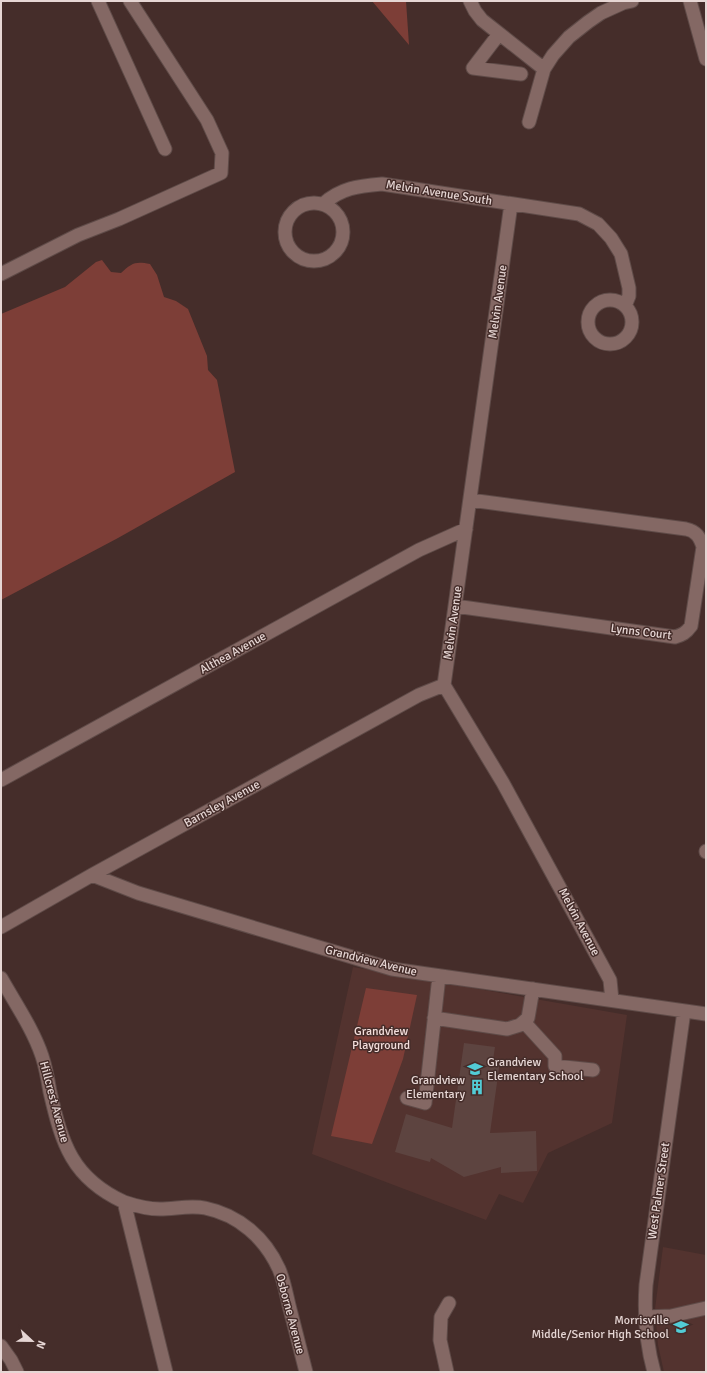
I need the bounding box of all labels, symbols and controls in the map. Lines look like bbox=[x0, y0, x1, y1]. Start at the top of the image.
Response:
street label: Melvin Avenue South bbox=[385, 177, 493, 209]
street label: Melvin Avenue bbox=[485, 264, 511, 340]
street label: Melvin Avenue bbox=[440, 585, 466, 661]
street label: Lynns Court bbox=[610, 621, 672, 643]
street label: Althea Avenue bbox=[197, 629, 269, 677]
street label: Barnsley Avenue bbox=[181, 777, 263, 831]
street label: Melvin Avenue bbox=[555, 886, 603, 958]
street label: Grandview Avenue bbox=[323, 942, 419, 980]
park label: Grandview Playground bbox=[352, 1024, 410, 1053]
place label: Grandview Elementary School bbox=[487, 1055, 584, 1084]
street label: Hillcrest Avenue bbox=[36, 1060, 72, 1144]
school or university icon: Grandview Elementary School bbox=[466, 1060, 484, 1078]
place label: Grandview Elementary bbox=[406, 1073, 465, 1102]
building icon: Grandview Elementary bbox=[468, 1078, 486, 1096]
street label: West Palmer Street bbox=[645, 1141, 673, 1241]
street label: Osborne Avenue bbox=[272, 1272, 308, 1356]
place label: Morrisville Middle/Senior High School bbox=[531, 1313, 669, 1342]
school or university icon: Morrisville Middle/Senior High School bbox=[672, 1318, 690, 1336]
north arrow bbox=[12, 1321, 52, 1361]
text: N bbox=[33, 1339, 48, 1351]

